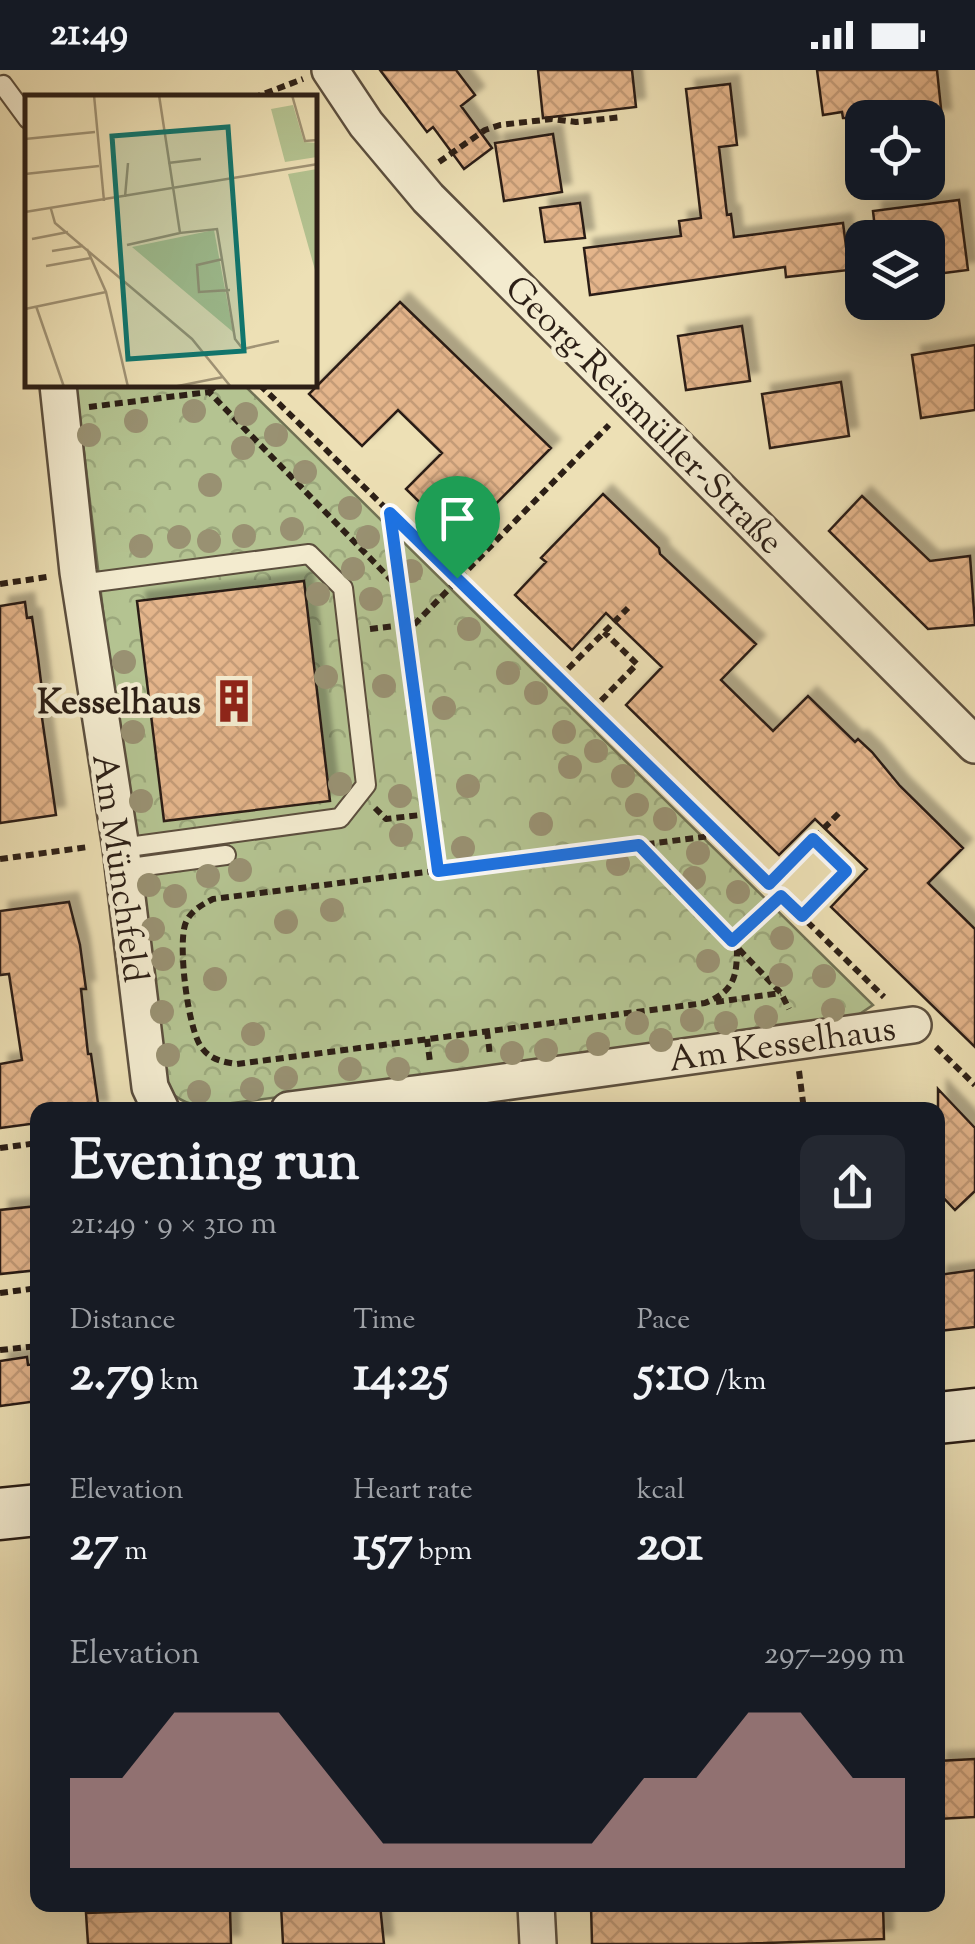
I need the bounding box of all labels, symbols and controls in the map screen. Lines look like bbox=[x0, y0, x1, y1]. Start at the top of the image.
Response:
text: 21:49 bbox=[50, 8, 128, 62]
inset map bbox=[25, 95, 318, 388]
map controls bbox=[845, 100, 945, 320]
button: locate bbox=[845, 100, 945, 200]
button: layers bbox=[845, 220, 945, 320]
street label: Georg-Reismüller-Straße bbox=[491, 265, 794, 568]
pin bbox=[415, 476, 500, 579]
icon: arrive bbox=[430, 491, 485, 546]
building icon: Kesselhaus bbox=[210, 677, 258, 725]
place label: Kesselhaus bbox=[37, 679, 201, 730]
street label: Am Münchfeld bbox=[76, 751, 159, 986]
street label: Am Kesselhaus bbox=[666, 1005, 899, 1088]
text: Evening run bbox=[70, 1125, 359, 1204]
button: share bbox=[800, 1135, 905, 1240]
text: 21:49 · 9 × 310 m bbox=[70, 1202, 277, 1248]
text: Distance bbox=[70, 1301, 176, 1341]
text: Time bbox=[353, 1301, 416, 1341]
text: Pace bbox=[637, 1301, 690, 1341]
text: 2.79 bbox=[70, 1341, 154, 1413]
text: 14:25 bbox=[353, 1341, 449, 1413]
text: 5:10 bbox=[637, 1341, 710, 1413]
text: km bbox=[154, 1362, 199, 1402]
text: /km bbox=[710, 1362, 766, 1402]
text: Elevation bbox=[70, 1471, 184, 1511]
text: Heart rate bbox=[353, 1471, 473, 1511]
text: kcal bbox=[637, 1471, 685, 1511]
text: 27 bbox=[70, 1511, 118, 1583]
text: 157 bbox=[353, 1511, 412, 1583]
text: 201 bbox=[637, 1511, 703, 1583]
text: m bbox=[118, 1532, 148, 1572]
text: bpm bbox=[412, 1532, 472, 1572]
text: Elevation bbox=[70, 1632, 200, 1678]
text: 297–299 m bbox=[764, 1632, 905, 1678]

